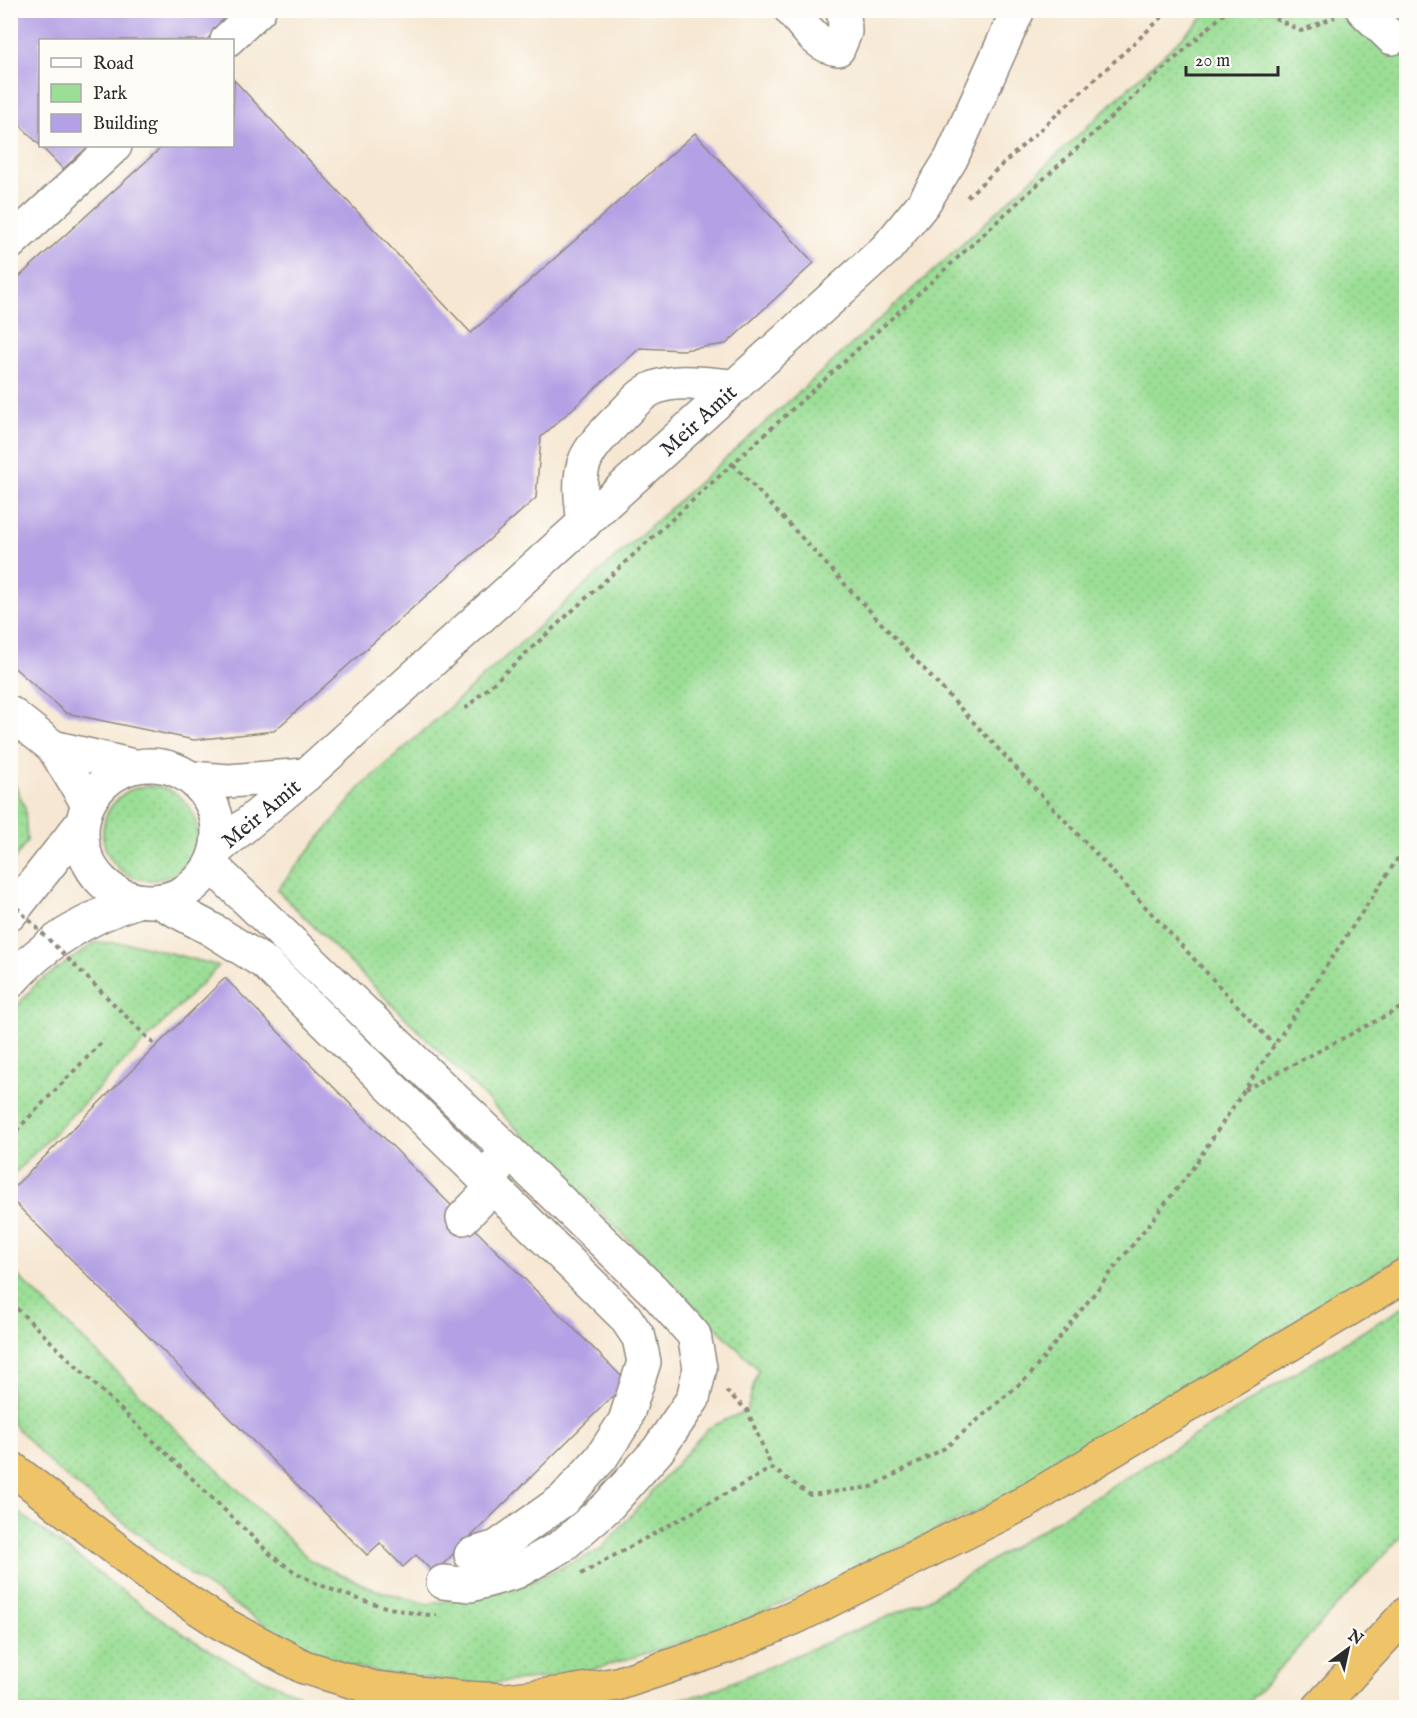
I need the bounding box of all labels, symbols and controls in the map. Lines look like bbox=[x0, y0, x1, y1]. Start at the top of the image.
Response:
legend bbox=[39, 39, 234, 147]
scale bar bbox=[1186, 39, 1278, 77]
text: 20 m bbox=[1195, 50, 1230, 73]
text: Road bbox=[93, 53, 134, 76]
text: Park bbox=[93, 83, 128, 106]
text: Building bbox=[93, 113, 158, 136]
street label: Meir Amit bbox=[655, 379, 744, 463]
street label: Meir Amit bbox=[217, 773, 307, 855]
north arrow bbox=[1318, 1619, 1378, 1679]
text: N bbox=[1343, 1625, 1366, 1650]

